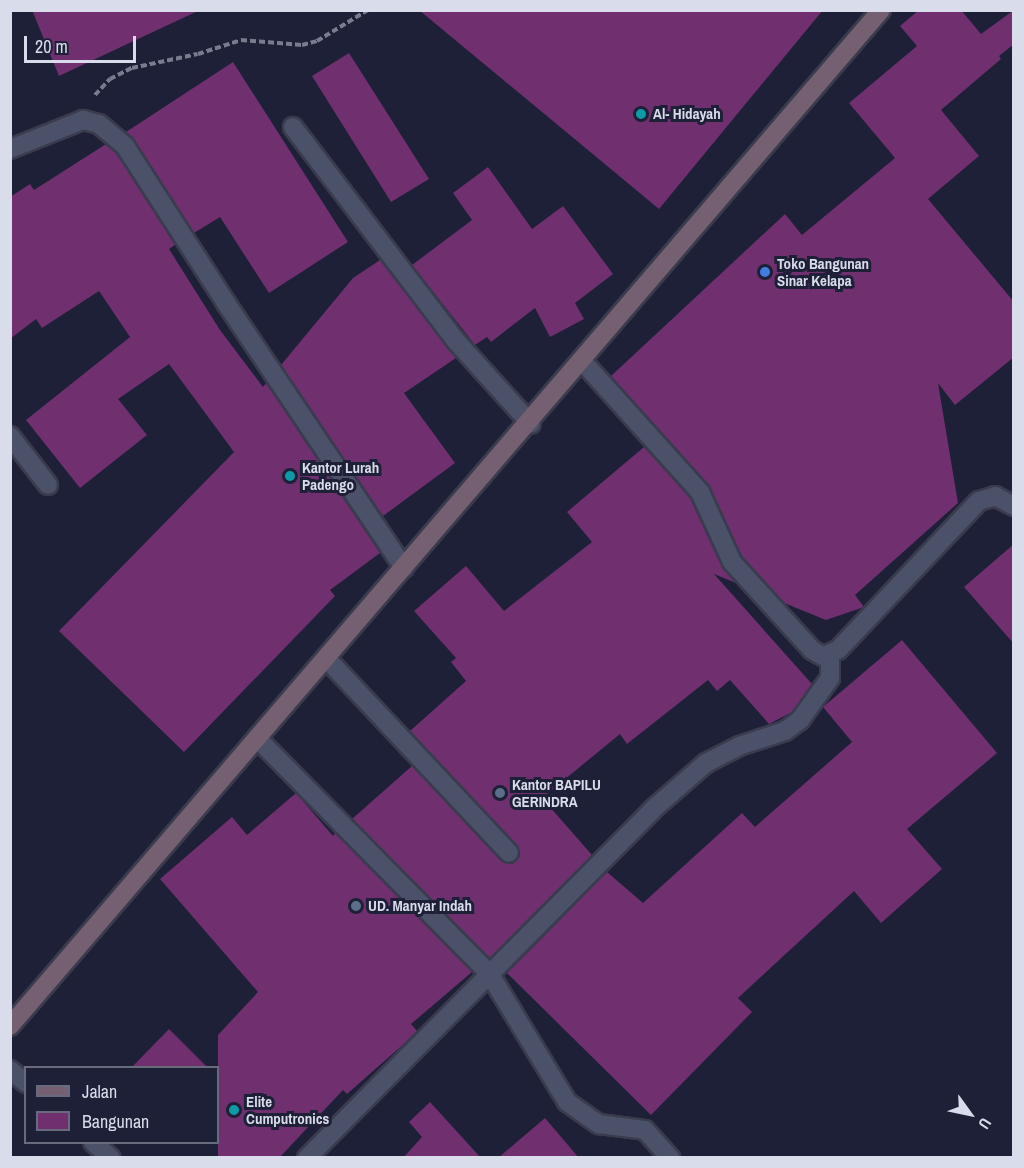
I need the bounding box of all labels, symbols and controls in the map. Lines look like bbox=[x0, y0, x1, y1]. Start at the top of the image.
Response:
scale bar bbox=[27, 24, 140, 62]
text: 20 m bbox=[35, 34, 68, 59]
place label: Al- Hidayah bbox=[653, 105, 721, 123]
marker: Al- Hidayah bbox=[634, 107, 648, 121]
place label: Toko Bangunan Sinar Kelapa bbox=[777, 254, 869, 289]
marker: Toko Bangunan Sinar Kelapa bbox=[758, 265, 772, 279]
place label: Kantor Lurah Padengo bbox=[302, 458, 379, 493]
marker: Kantor Lurah Padengo bbox=[283, 469, 297, 483]
place label: Kantor BAPILU GERINDRA bbox=[512, 775, 601, 810]
marker: Kantor BAPILU GERINDRA bbox=[493, 786, 507, 800]
place label: UD. Manyar Indah bbox=[368, 897, 472, 915]
marker: UD. Manyar Indah bbox=[349, 899, 363, 913]
legend bbox=[24, 1066, 219, 1144]
text: Jalan bbox=[82, 1079, 117, 1104]
north arrow bbox=[940, 1084, 1000, 1144]
place label: Elite Cumputronics bbox=[246, 1092, 329, 1127]
marker: Elite Cumputronics bbox=[227, 1103, 241, 1117]
text: Bangunan bbox=[82, 1109, 149, 1134]
text: U bbox=[973, 1114, 997, 1134]

